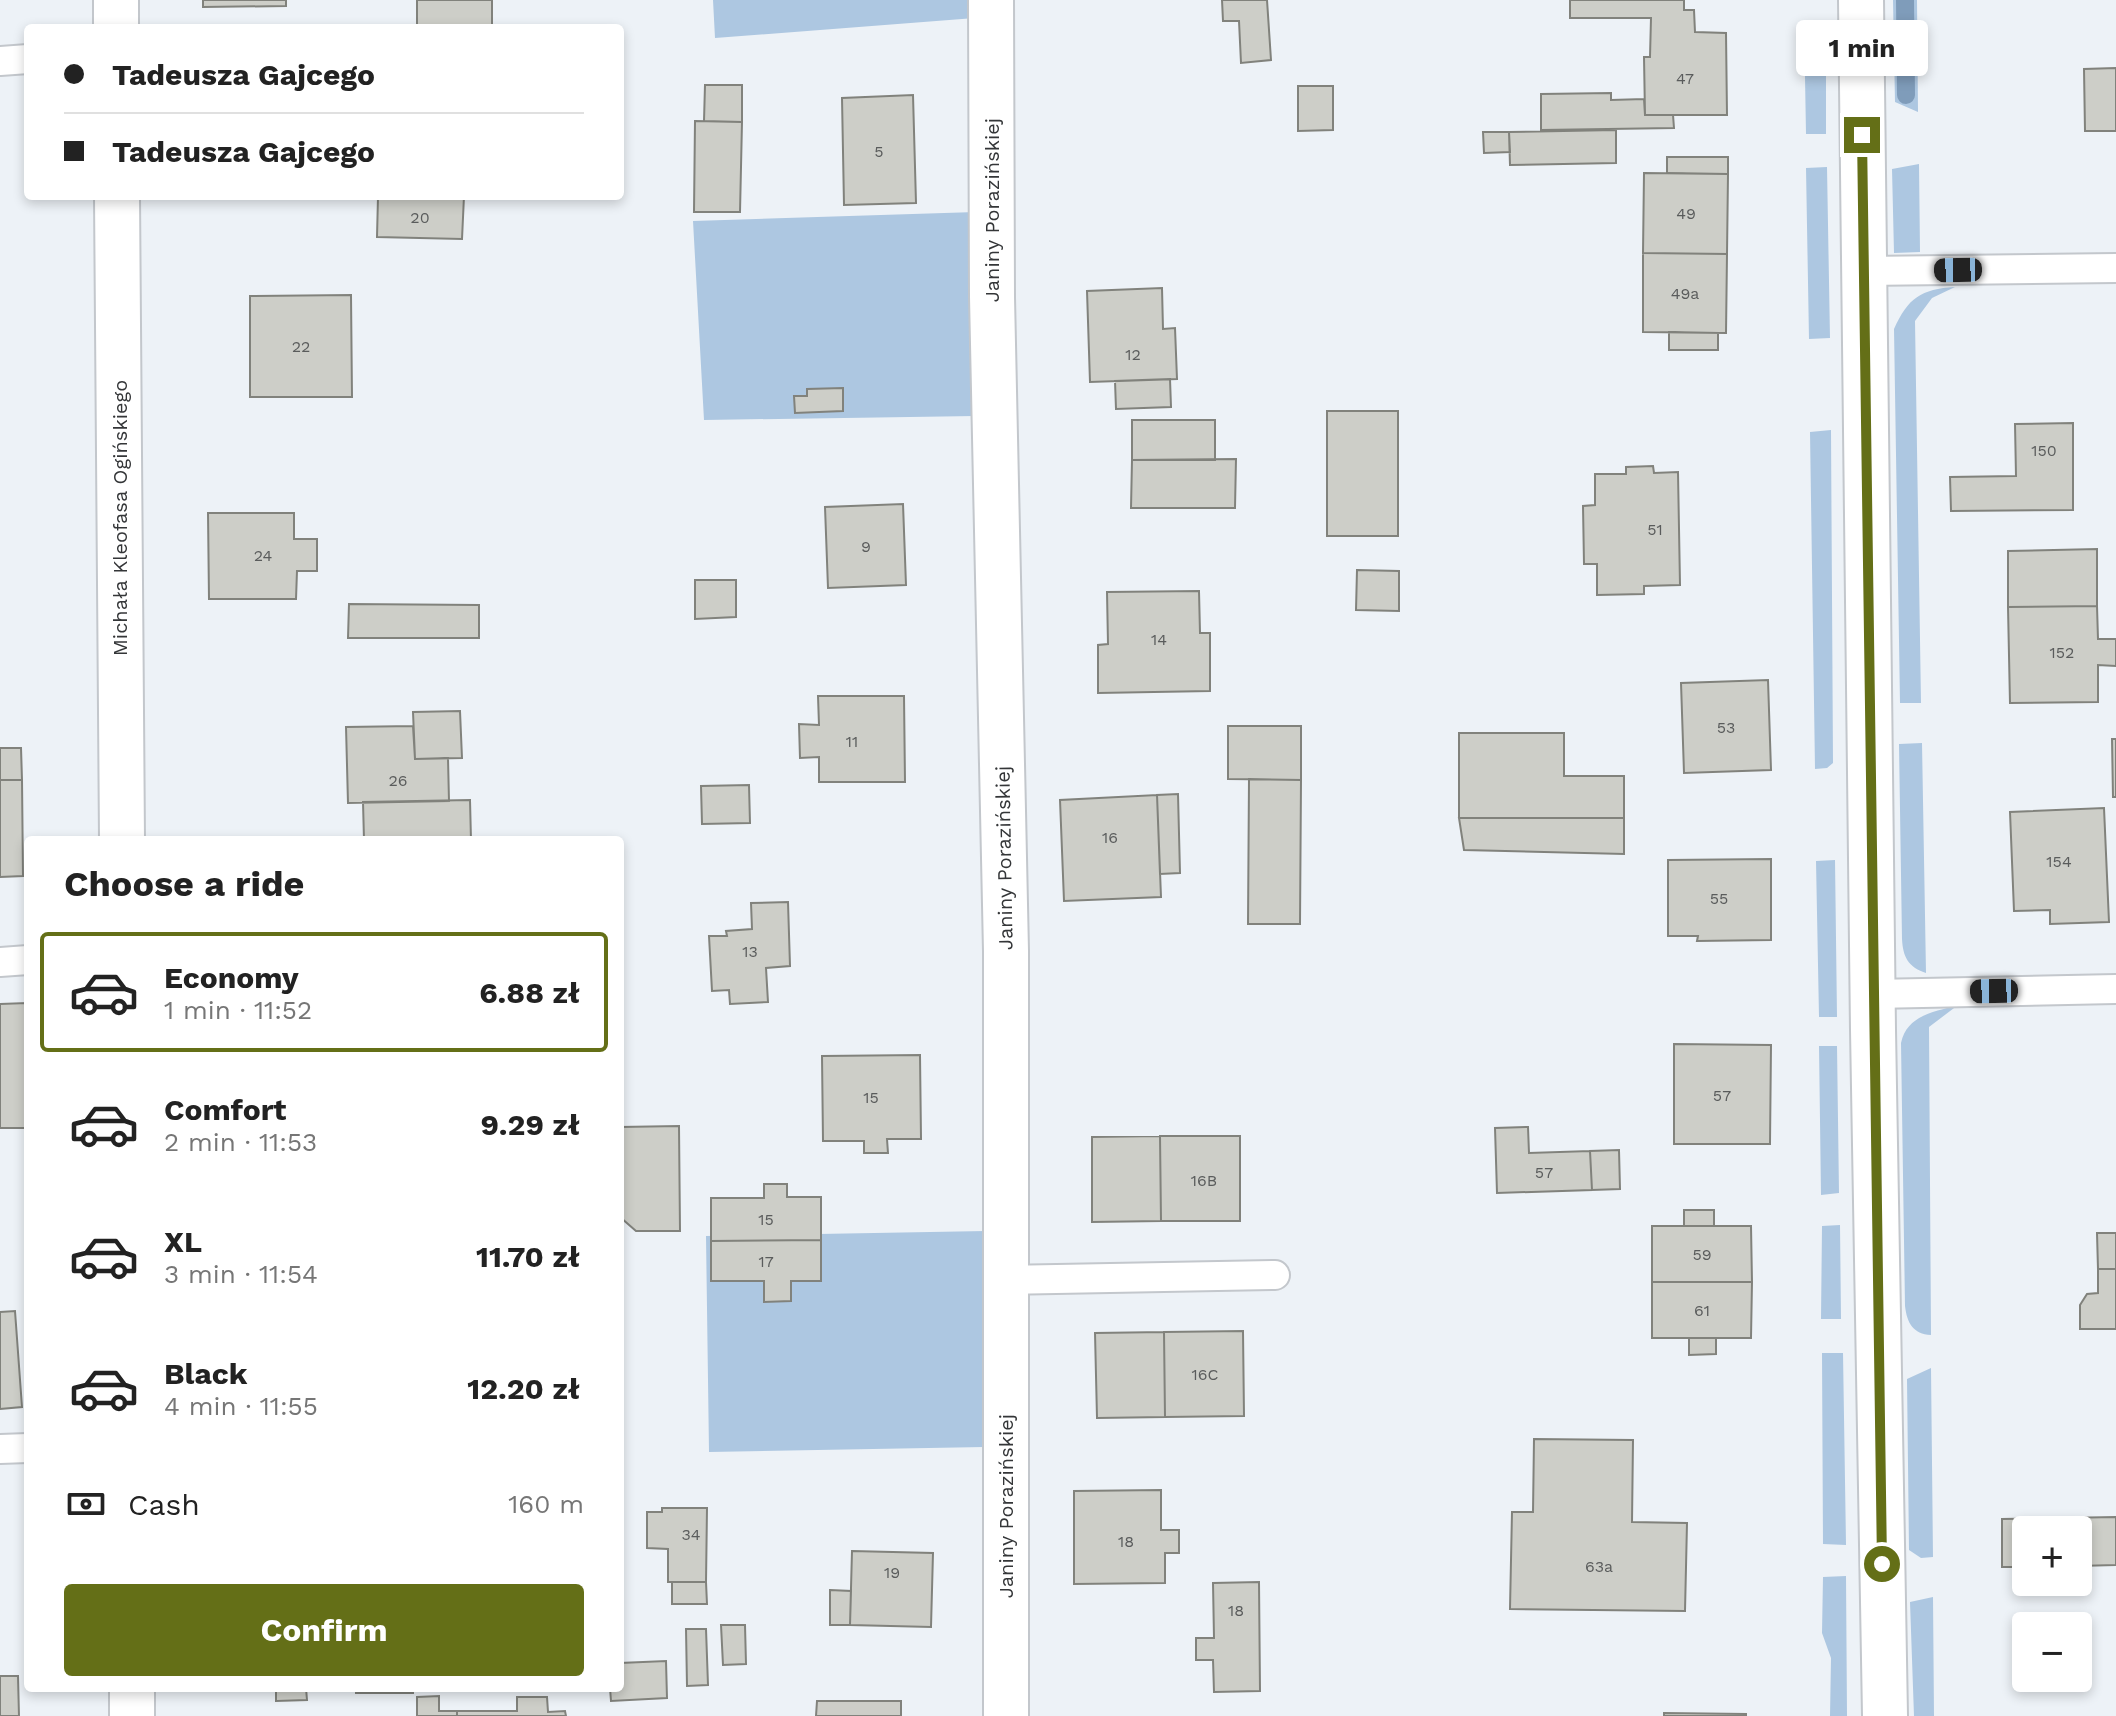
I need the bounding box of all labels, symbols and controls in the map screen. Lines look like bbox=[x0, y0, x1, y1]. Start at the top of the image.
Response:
callout: 1 min bbox=[1796, 19, 1928, 75]
text: 1 min bbox=[1829, 33, 1895, 63]
text: Tadeusza Gajcego bbox=[112, 57, 375, 92]
house number: 47 bbox=[1676, 69, 1694, 88]
route end bbox=[1844, 117, 1880, 153]
street label: Janiny Porazińskiej bbox=[980, 118, 1004, 302]
text: Tadeusza Gajcego bbox=[112, 134, 375, 169]
house number: 5 bbox=[874, 142, 884, 161]
house number: 49 bbox=[1676, 204, 1696, 223]
house number: 20 bbox=[410, 208, 430, 227]
car bbox=[1934, 258, 1982, 282]
house number: 49a bbox=[1671, 284, 1699, 303]
house number: 22 bbox=[292, 337, 310, 356]
house number: 12 bbox=[1125, 345, 1141, 364]
street label: Michała Kleofasa Ogińskiego bbox=[108, 380, 132, 656]
house number: 150 bbox=[2031, 441, 2057, 460]
house number: 51 bbox=[1647, 520, 1663, 539]
house number: 9 bbox=[861, 537, 871, 556]
house number: 24 bbox=[254, 546, 273, 565]
house number: 14 bbox=[1151, 630, 1167, 649]
house number: 152 bbox=[2050, 643, 2074, 662]
house number: 53 bbox=[1717, 718, 1735, 737]
house number: 11 bbox=[846, 732, 858, 751]
street label: Janiny Porazińskiej bbox=[990, 766, 1018, 950]
house number: 26 bbox=[388, 771, 408, 790]
house number: 16 bbox=[1102, 828, 1118, 847]
house number: 154 bbox=[2046, 852, 2072, 871]
text: Choose a ride bbox=[64, 863, 304, 905]
house number: 55 bbox=[1710, 889, 1728, 908]
house number: 13 bbox=[742, 942, 758, 961]
icon: car bbox=[68, 956, 140, 1028]
text: Economy bbox=[164, 960, 299, 995]
text: 6.88 zł bbox=[479, 975, 580, 1010]
car bbox=[1970, 979, 2018, 1003]
text: 1 min · 11:52 bbox=[164, 995, 312, 1025]
house number: 57 bbox=[1713, 1086, 1731, 1105]
icon: car bbox=[68, 1088, 140, 1160]
house number: 15 bbox=[863, 1088, 879, 1107]
text: Comfort bbox=[164, 1092, 286, 1127]
text: 9.29 zł bbox=[481, 1107, 580, 1142]
text: 2 min · 11:53 bbox=[164, 1127, 317, 1157]
house number: 57 bbox=[1535, 1163, 1553, 1182]
house number: 16B bbox=[1191, 1171, 1217, 1190]
house number: 15 bbox=[758, 1210, 774, 1229]
icon: car bbox=[68, 1220, 140, 1292]
text: XL bbox=[164, 1224, 202, 1259]
text: 11.70 zł bbox=[476, 1239, 580, 1274]
house number: 59 bbox=[1692, 1245, 1712, 1264]
house number: 17 bbox=[758, 1252, 774, 1271]
text: 3 min · 11:54 bbox=[164, 1259, 318, 1289]
house number: 61 bbox=[1694, 1301, 1710, 1320]
icon: car bbox=[68, 1352, 140, 1424]
text: Black bbox=[164, 1356, 248, 1391]
house number: 16C bbox=[1192, 1365, 1218, 1384]
text: 12.20 zł bbox=[467, 1371, 580, 1406]
text: 4 min · 11:55 bbox=[164, 1391, 318, 1421]
street label: Janiny Porazińskiej bbox=[994, 1414, 1018, 1598]
icon: cash bbox=[64, 1482, 108, 1526]
text: Cash bbox=[128, 1487, 200, 1522]
text: 160 m bbox=[508, 1489, 584, 1519]
map controls bbox=[2012, 1516, 2092, 1692]
button: + bbox=[2012, 1516, 2092, 1596]
house number: 34 bbox=[681, 1525, 701, 1544]
house number: 18 bbox=[1118, 1532, 1134, 1551]
route start bbox=[1864, 1546, 1900, 1582]
house number: 63a bbox=[1585, 1557, 1613, 1576]
house number: 19 bbox=[884, 1563, 900, 1582]
button: Confirm bbox=[64, 1584, 584, 1676]
house number: 18 bbox=[1228, 1601, 1244, 1620]
button: − bbox=[2012, 1612, 2092, 1692]

